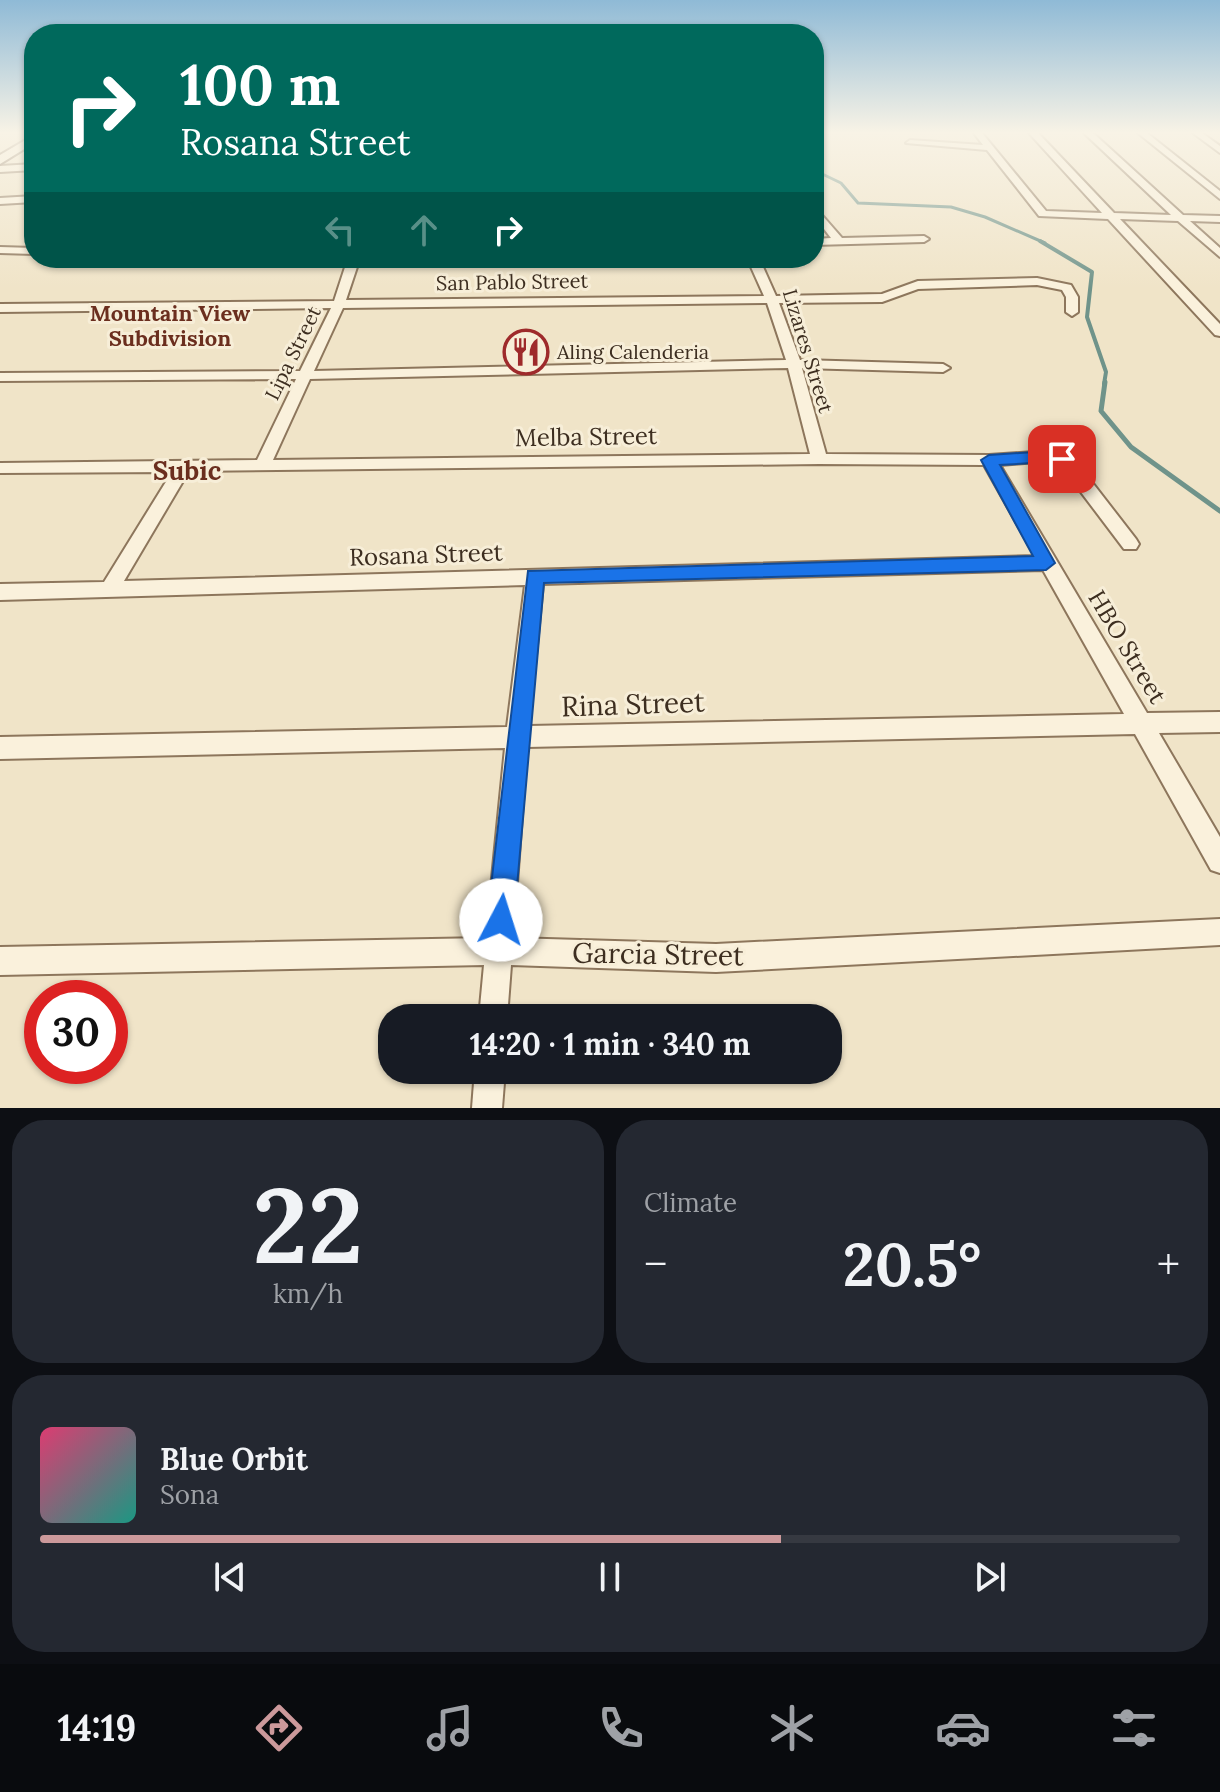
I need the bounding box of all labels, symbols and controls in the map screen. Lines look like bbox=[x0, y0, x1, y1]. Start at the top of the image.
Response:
text: 100 m bbox=[180, 49, 340, 120]
icon: right bbox=[48, 56, 152, 160]
text: Rosana Street bbox=[180, 119, 411, 165]
icon: left bbox=[318, 208, 362, 252]
icon: ahead bbox=[402, 208, 446, 252]
icon: right bbox=[486, 208, 530, 252]
street label: San Pablo Street bbox=[436, 268, 589, 295]
street label: Lizares Street bbox=[778, 286, 839, 416]
district label: Mountain View Subdivision bbox=[90, 299, 250, 352]
street label: Lipa Street bbox=[259, 302, 326, 404]
restaurant icon: Aling Calenderia bbox=[502, 328, 550, 376]
place label: Aling Calenderia bbox=[556, 339, 709, 364]
street label: Melba Street bbox=[515, 420, 658, 453]
pin bbox=[1028, 425, 1096, 493]
icon: arrive bbox=[1040, 437, 1084, 481]
district label: Subic bbox=[153, 454, 222, 487]
street label: Rosana Street bbox=[349, 536, 504, 573]
street label: HBO Street bbox=[1081, 584, 1174, 710]
street label: Rina Street bbox=[561, 683, 706, 724]
position arrow bbox=[459, 878, 543, 962]
street label: Garcia Street bbox=[572, 935, 744, 973]
speed limit sign: 30 bbox=[24, 980, 128, 1084]
text: 14:20 · 1 min · 340 m bbox=[470, 1025, 750, 1063]
text: 22 bbox=[253, 1158, 363, 1291]
text: Climate bbox=[644, 1186, 737, 1219]
text: 20.5° bbox=[843, 1226, 981, 1302]
text: − bbox=[644, 1236, 667, 1292]
text: + bbox=[1157, 1236, 1180, 1292]
text: km/h bbox=[273, 1277, 343, 1310]
text: Blue Orbit bbox=[160, 1440, 308, 1478]
text: Sona bbox=[160, 1478, 219, 1511]
icon: previous bbox=[208, 1555, 252, 1599]
icon: pause bbox=[588, 1555, 632, 1599]
icon: next bbox=[968, 1555, 1012, 1599]
icon: directions bbox=[251, 1700, 307, 1756]
icon: music bbox=[422, 1700, 478, 1756]
icon: phone bbox=[593, 1700, 649, 1756]
icon: climate bbox=[764, 1700, 820, 1756]
icon: car bbox=[935, 1700, 991, 1756]
icon: filters bbox=[1106, 1700, 1162, 1756]
text: 14:19 bbox=[58, 1705, 136, 1751]

